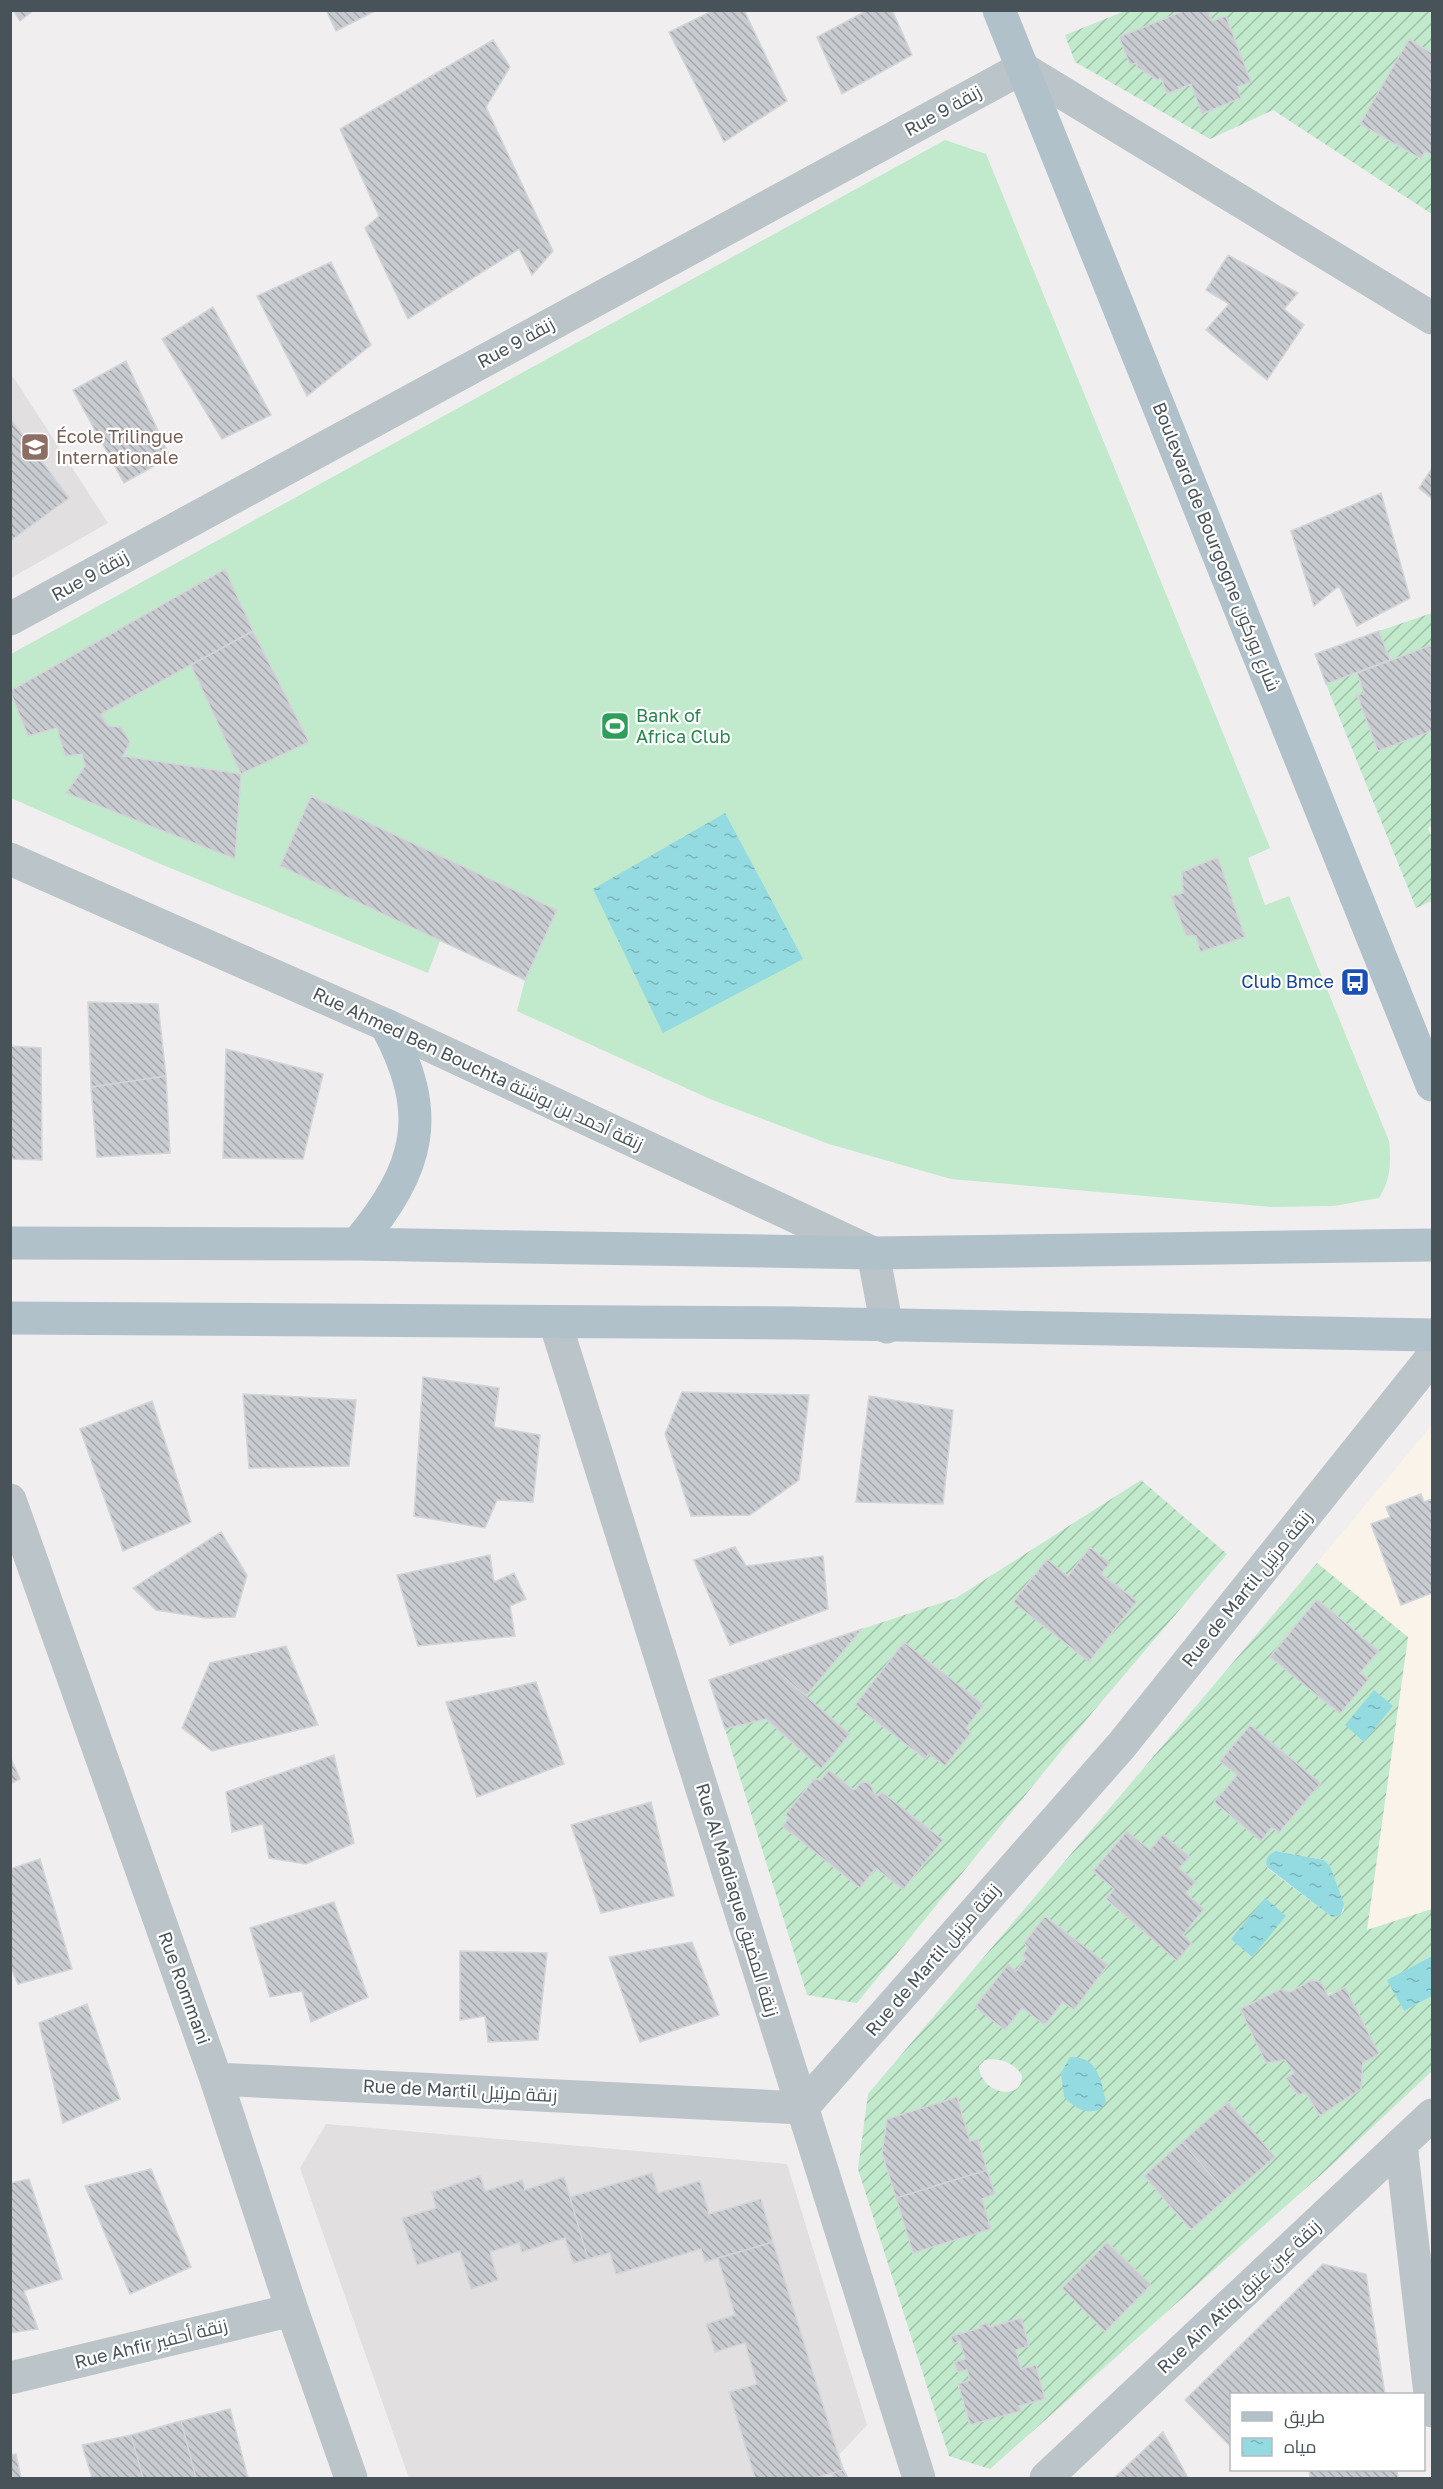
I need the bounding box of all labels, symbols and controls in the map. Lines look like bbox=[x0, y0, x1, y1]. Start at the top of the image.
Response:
street label: Rue 9 زنقة bbox=[900, 80, 985, 141]
street label: Rue 9 زنقة bbox=[473, 312, 558, 373]
street label: Boulevard de Bourgogne شارع بوركون bbox=[1147, 399, 1285, 695]
place label: École Trilingue Internationale bbox=[56, 425, 183, 468]
school or university icon: École Trilingue Internationale bbox=[19, 431, 51, 463]
street label: Rue 9 زنقة bbox=[47, 545, 132, 606]
place label: Bank of Africa Club bbox=[636, 704, 731, 747]
sports icon: Bank of Africa Club bbox=[599, 710, 631, 742]
bus stop icon: Club Bmce bbox=[1339, 966, 1371, 998]
place label: Club Bmce bbox=[1241, 970, 1334, 992]
street label: Rue Ahmed Ben Bouchta زنقة أحمد بن بوشتة bbox=[309, 982, 647, 1155]
street label: Rue de Martil زنقة مرتيل bbox=[1176, 1506, 1317, 1672]
street label: Rue Al Madiaque زنقة المضيق bbox=[690, 1780, 784, 2020]
street label: Rue de Martil زنقة مرتيل bbox=[860, 1879, 1005, 2041]
street label: Rue Rommani bbox=[154, 1928, 216, 2047]
street label: Rue de Martil زنقة مرتيل bbox=[362, 2074, 558, 2107]
street label: Rue Ain Atiq زنقة عين عتيق bbox=[1152, 2215, 1326, 2379]
street label: Rue Ahfir زنقة أحفير bbox=[72, 2313, 230, 2374]
legend bbox=[1230, 2393, 1425, 2471]
text: طريق bbox=[1284, 2405, 1325, 2429]
text: مياه bbox=[1284, 2435, 1317, 2457]

